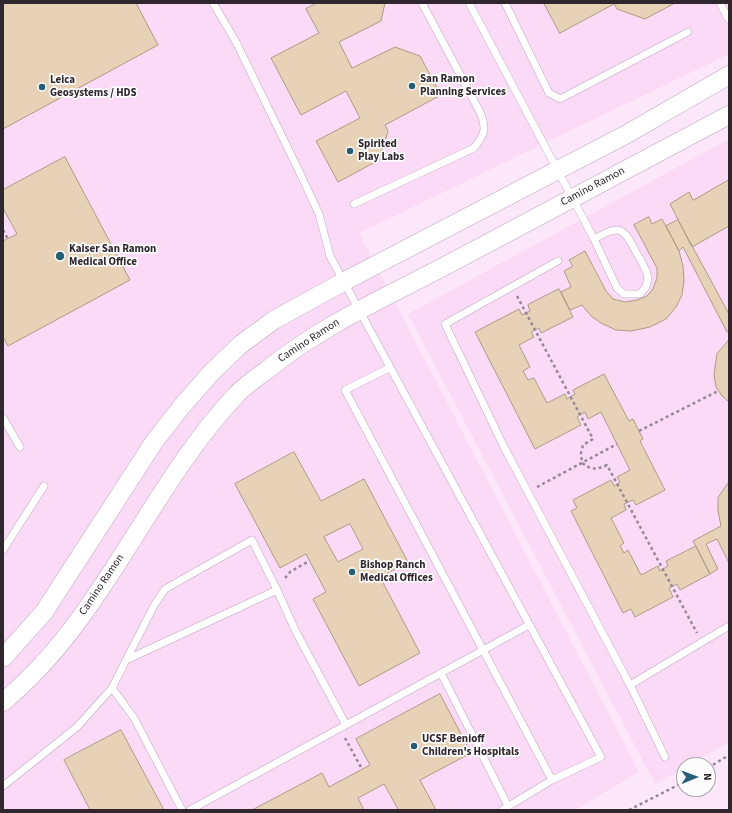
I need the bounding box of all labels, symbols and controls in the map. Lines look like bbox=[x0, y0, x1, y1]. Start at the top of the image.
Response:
place label: San Ramon Planning Services bbox=[420, 73, 506, 99]
place label: Leica Geosystems / HDS bbox=[50, 74, 137, 100]
marker: San Ramon Planning Services bbox=[407, 81, 417, 91]
marker: Leica Geosystems / HDS bbox=[37, 82, 47, 92]
place label: Spirited Play Labs bbox=[358, 138, 404, 164]
marker: Spirited Play Labs bbox=[345, 146, 355, 156]
street label: Camino Ramon bbox=[559, 165, 627, 209]
place label: Kaiser San Ramon Medical Office bbox=[69, 243, 156, 269]
marker: Kaiser San Ramon Medical Office bbox=[54, 250, 66, 262]
street label: Camino Ramon bbox=[276, 316, 342, 366]
street label: Camino Ramon bbox=[77, 552, 127, 618]
place label: Bishop Ranch Medical Offices bbox=[360, 559, 433, 585]
marker: Bishop Ranch Medical Offices bbox=[347, 567, 357, 577]
place label: UCSF Benioff Children's Hospitals bbox=[422, 733, 519, 759]
marker: UCSF Benioff Children's Hospitals bbox=[409, 741, 419, 751]
north arrow bbox=[676, 757, 716, 797]
text: N bbox=[700, 773, 715, 781]

